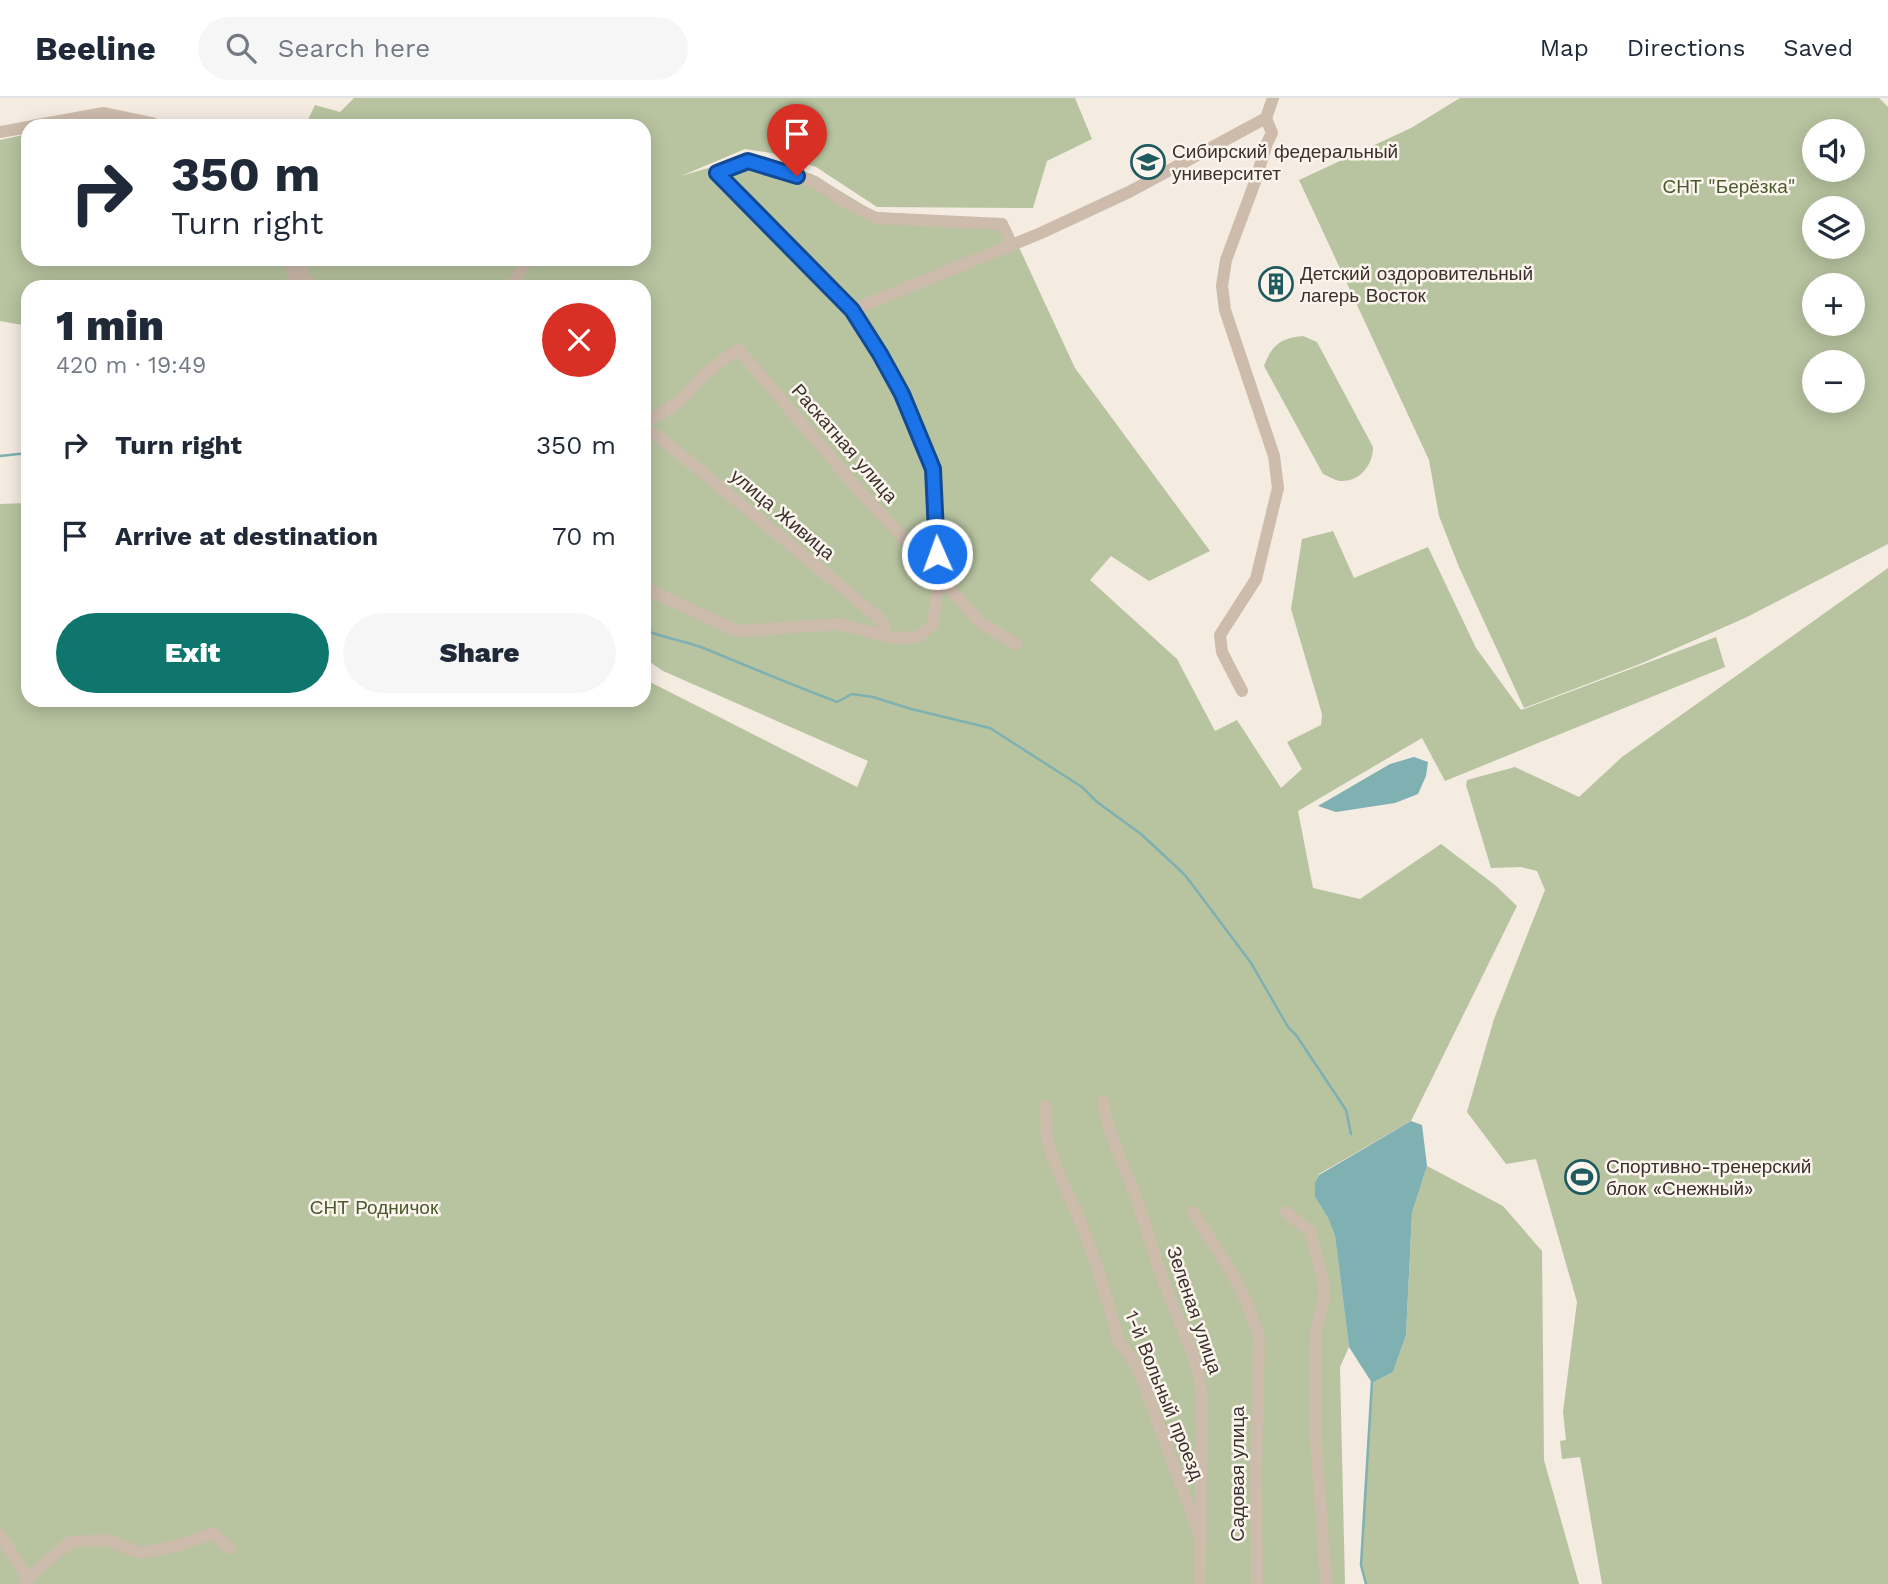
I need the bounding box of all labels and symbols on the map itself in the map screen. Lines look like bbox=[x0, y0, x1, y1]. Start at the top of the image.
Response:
pin bbox=[767, 104, 827, 176]
place label: Сибирский федеральный университет bbox=[1172, 140, 1398, 185]
school or university icon: Сибирский федеральный университет bbox=[1129, 143, 1167, 181]
park label: СНТ "Берёзка" bbox=[1662, 175, 1796, 198]
place label: Детский оздоровительный лагерь Восток bbox=[1300, 262, 1533, 307]
building icon: Детский оздоровительный лагерь Восток bbox=[1257, 265, 1295, 303]
street label: Раскатная улица bbox=[787, 379, 903, 508]
street label: улица Живица bbox=[726, 464, 840, 565]
position arrow bbox=[900, 517, 974, 591]
place label: Спортивно-тренерский блок «Снежный» bbox=[1606, 1155, 1811, 1200]
sports icon: Спортивно-тренерский блок «Снежный» bbox=[1563, 1158, 1601, 1196]
park label: СНТ Родничок bbox=[310, 1196, 439, 1219]
street label: Зеленая улица bbox=[1162, 1243, 1227, 1377]
street label: 1-й Вольный проезд bbox=[1120, 1307, 1209, 1483]
street label: Садовая улица bbox=[1226, 1406, 1249, 1542]

